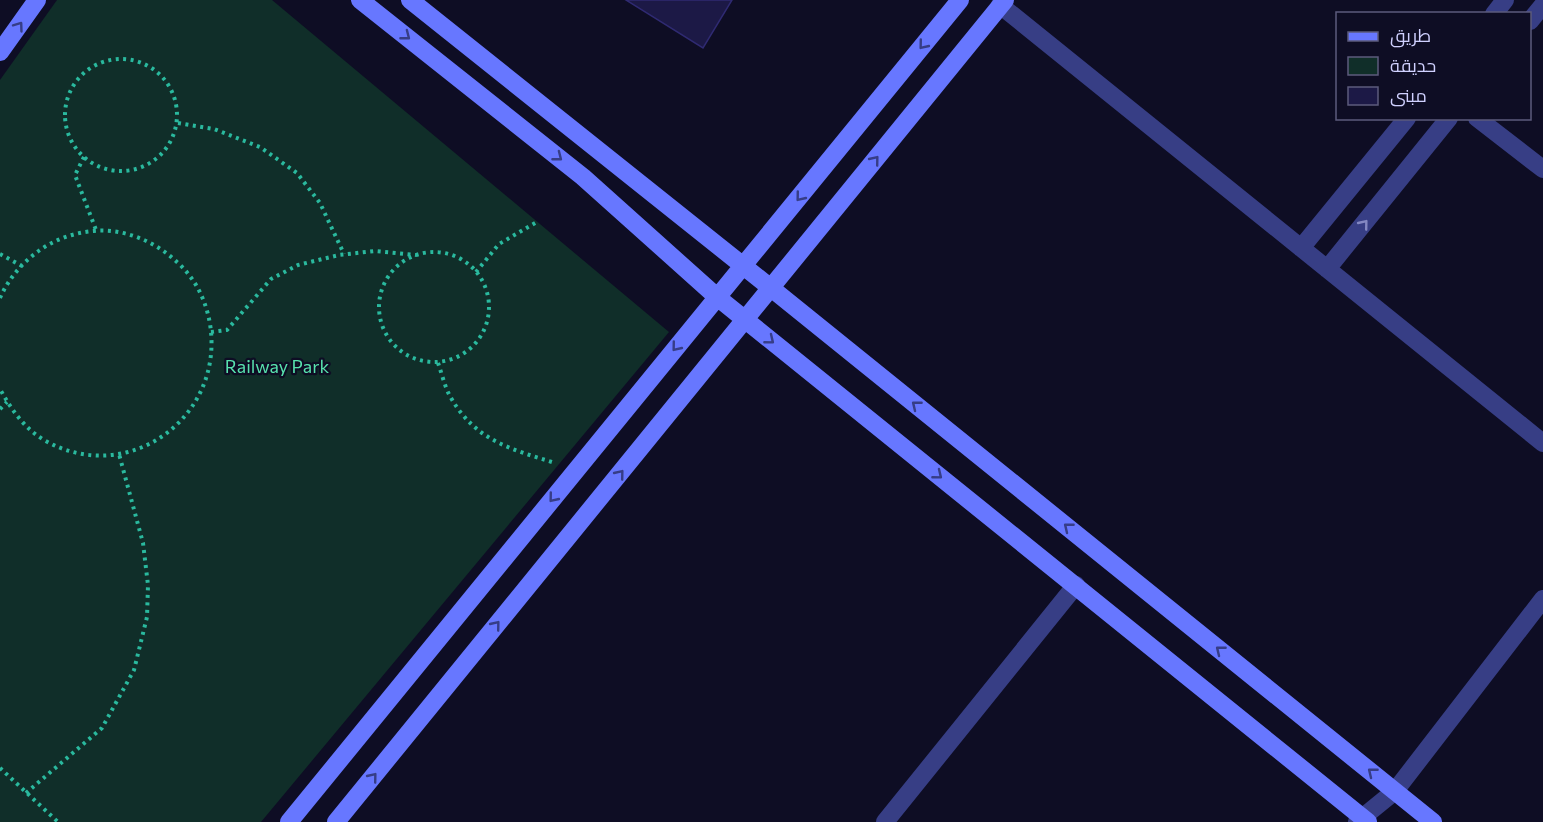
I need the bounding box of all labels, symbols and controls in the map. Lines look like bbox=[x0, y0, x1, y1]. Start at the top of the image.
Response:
legend bbox=[1336, 12, 1531, 120]
one-way arrow bbox=[12, 22, 23, 33]
text: طريق bbox=[1390, 24, 1431, 48]
one-way arrow bbox=[399, 29, 410, 40]
one-way arrow bbox=[919, 38, 930, 49]
text: حديقة bbox=[1390, 54, 1436, 76]
text: مبنى bbox=[1390, 84, 1427, 107]
one-way arrow bbox=[552, 150, 563, 161]
one-way arrow bbox=[868, 156, 879, 167]
one-way arrow bbox=[796, 190, 807, 201]
one-way arrow bbox=[1357, 219, 1368, 230]
one-way arrow bbox=[763, 332, 774, 343]
one-way arrow bbox=[672, 340, 683, 351]
park label: Railway Park bbox=[225, 355, 329, 377]
one-way arrow bbox=[912, 401, 923, 412]
one-way arrow bbox=[931, 467, 942, 478]
one-way arrow bbox=[612, 470, 623, 481]
one-way arrow bbox=[549, 491, 560, 502]
one-way arrow bbox=[1064, 524, 1075, 535]
one-way arrow bbox=[489, 621, 500, 632]
one-way arrow bbox=[1216, 646, 1227, 657]
one-way arrow bbox=[1367, 768, 1378, 779]
one-way arrow bbox=[366, 772, 377, 783]

